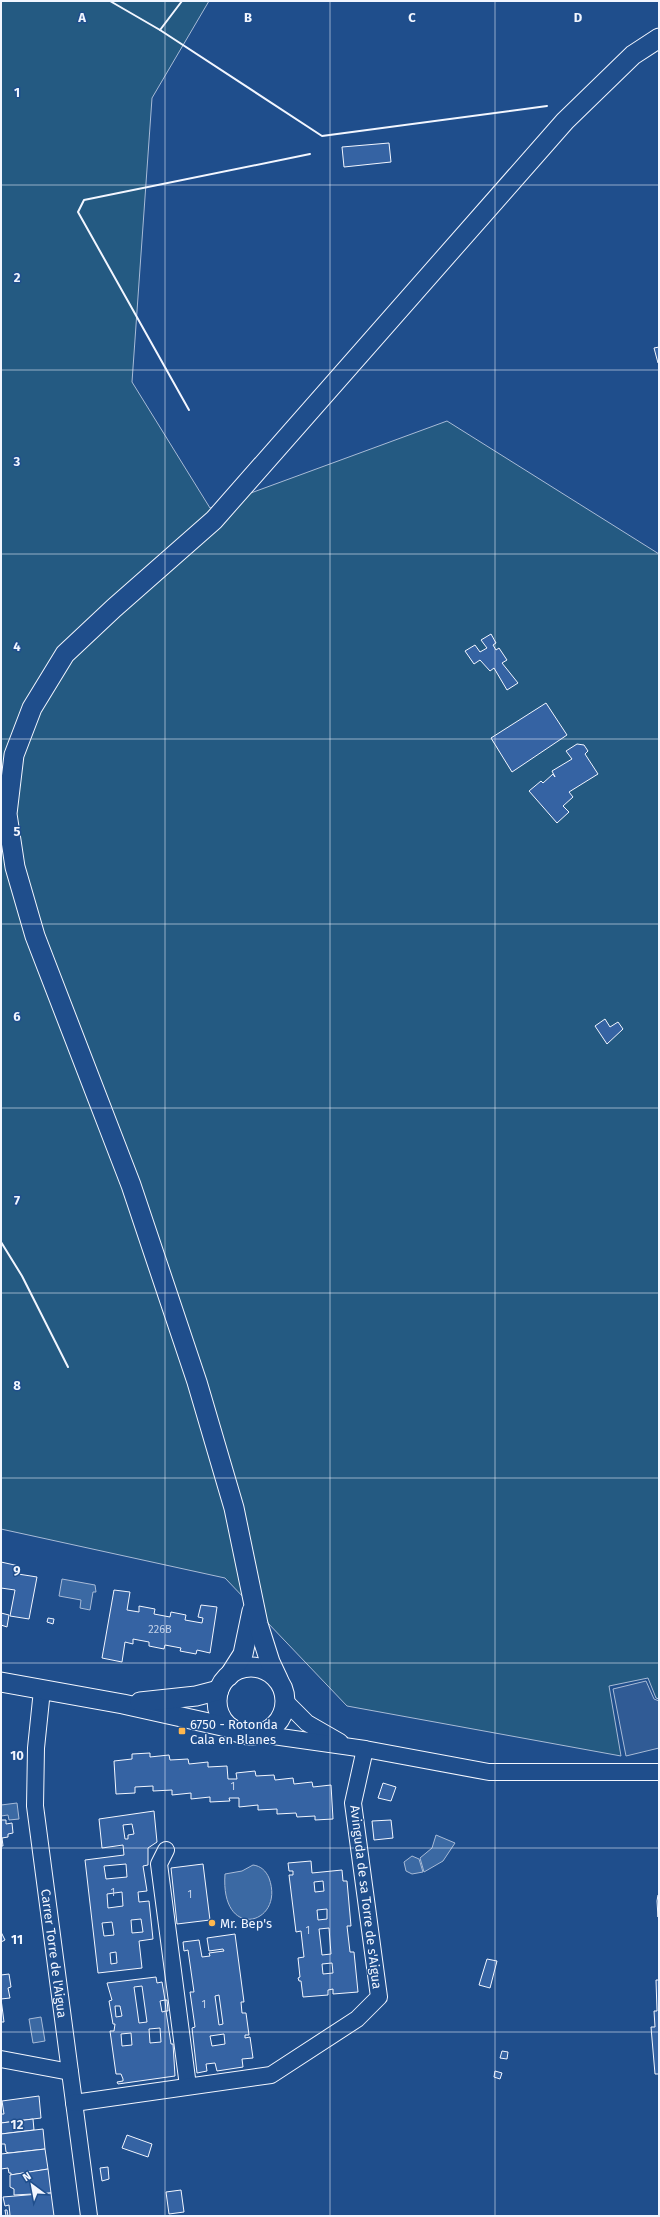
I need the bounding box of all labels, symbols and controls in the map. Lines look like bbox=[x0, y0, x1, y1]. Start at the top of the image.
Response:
text: A bbox=[77, 10, 86, 25]
text: B bbox=[244, 10, 252, 25]
text: C bbox=[408, 10, 416, 25]
text: D bbox=[574, 10, 583, 25]
text: 1 bbox=[14, 85, 20, 100]
text: 2 bbox=[14, 270, 21, 285]
text: 3 bbox=[13, 454, 21, 469]
text: 4 bbox=[13, 639, 21, 654]
text: 5 bbox=[14, 824, 21, 839]
text: 6 bbox=[13, 1009, 21, 1024]
text: 7 bbox=[14, 1193, 20, 1208]
text: 8 bbox=[13, 1378, 21, 1393]
text: 9 bbox=[13, 1563, 21, 1578]
house number: 226B bbox=[148, 1623, 172, 1636]
place label: 6750 - Rotonda Cala en Blanes bbox=[190, 1717, 278, 1747]
marker: 6750 - Rotonda Cala en Blanes bbox=[177, 1726, 187, 1736]
text: 10 bbox=[10, 1748, 24, 1763]
house number: 1 bbox=[231, 1780, 235, 1793]
street label: Avinguda de sa Torre de s'Aigua bbox=[347, 1804, 385, 1990]
house number: 1 bbox=[111, 1886, 115, 1899]
street label: Carrer Torre de l'Aigua bbox=[38, 1888, 70, 2019]
house number: 1 bbox=[188, 1888, 192, 1901]
place label: Mr. Bep's bbox=[220, 1916, 272, 1931]
marker: Mr. Bep's bbox=[207, 1918, 217, 1928]
house number: 1 bbox=[306, 1924, 310, 1937]
text: 11 bbox=[11, 1932, 23, 1947]
house number: 1 bbox=[202, 1998, 206, 2011]
text: 12 bbox=[11, 2117, 24, 2132]
north arrow bbox=[12, 2165, 52, 2205]
text: N bbox=[20, 2169, 34, 2184]

